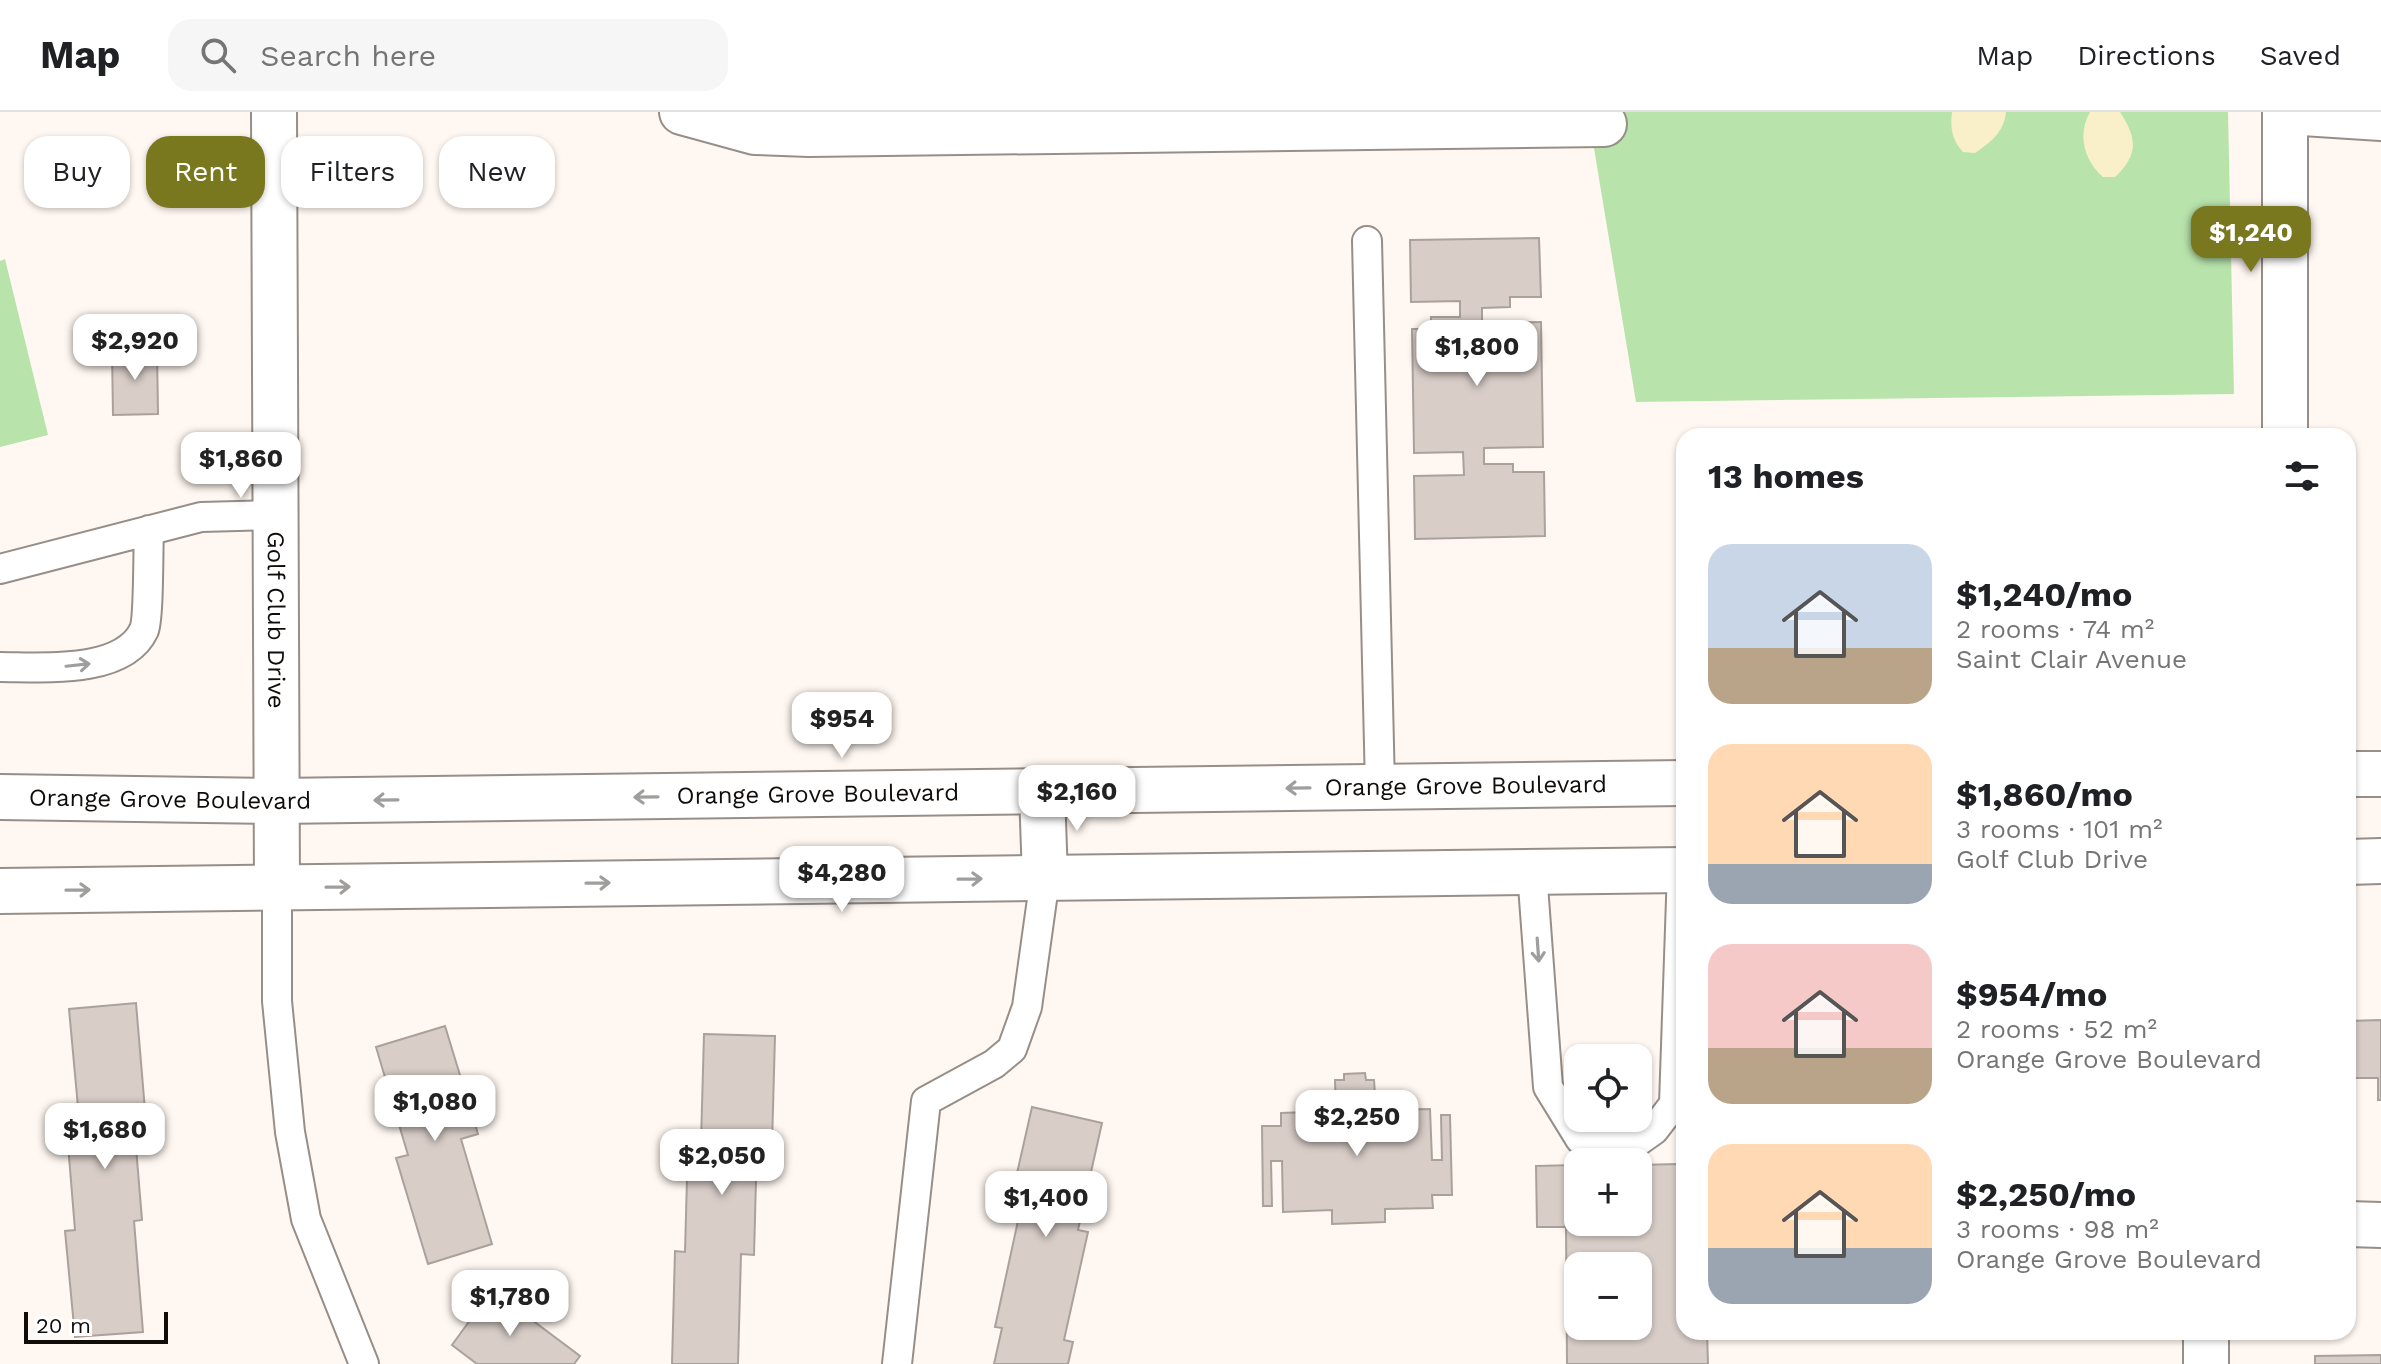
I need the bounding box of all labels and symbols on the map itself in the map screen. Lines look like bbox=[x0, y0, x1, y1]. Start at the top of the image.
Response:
pin: $1,240 bbox=[2186, 206, 2316, 274]
pin: $2,920 bbox=[70, 314, 200, 382]
pin: $1,800 bbox=[1412, 320, 1542, 388]
pin: $1,860 bbox=[176, 432, 306, 500]
street label: Golf Club Drive bbox=[262, 531, 290, 709]
one-way arrow bbox=[64, 658, 91, 673]
pin: $954 bbox=[795, 692, 889, 760]
pin: $2,160 bbox=[1012, 765, 1142, 833]
street label: Orange Grove Boulevard bbox=[1325, 770, 1607, 802]
street label: Orange Grove Boulevard bbox=[677, 778, 959, 810]
one-way arrow bbox=[1285, 780, 1312, 796]
street label: Orange Grove Boulevard bbox=[29, 783, 311, 815]
one-way arrow bbox=[633, 789, 660, 804]
one-way arrow bbox=[373, 792, 400, 808]
pin: $4,280 bbox=[777, 846, 907, 914]
one-way arrow bbox=[956, 871, 983, 886]
one-way arrow bbox=[584, 876, 611, 891]
one-way arrow bbox=[324, 879, 351, 895]
one-way arrow bbox=[64, 882, 91, 898]
one-way arrow bbox=[1531, 936, 1546, 963]
pin: $1,080 bbox=[370, 1075, 500, 1143]
pin: $2,250 bbox=[1292, 1090, 1422, 1158]
pin: $1,680 bbox=[40, 1103, 170, 1171]
pin: $2,050 bbox=[657, 1129, 787, 1197]
pin: $1,400 bbox=[981, 1171, 1111, 1239]
pin: $1,780 bbox=[445, 1270, 575, 1338]
scale bar bbox=[24, 1308, 168, 1344]

